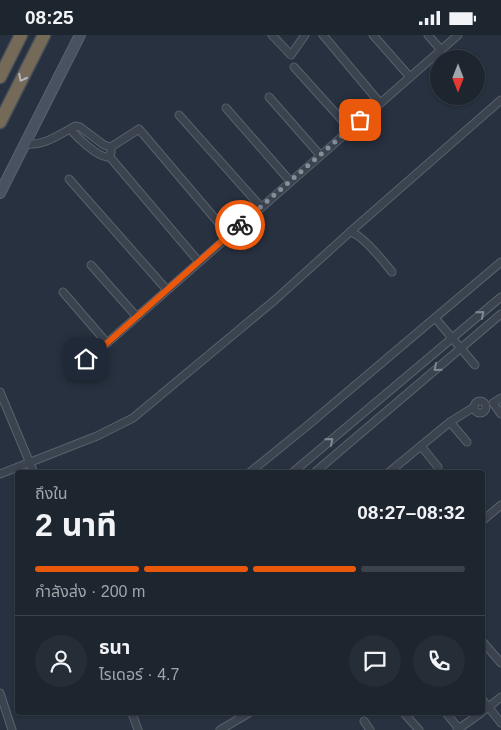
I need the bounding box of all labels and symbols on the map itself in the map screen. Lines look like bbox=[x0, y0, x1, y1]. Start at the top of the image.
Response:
north arrow bbox=[430, 50, 485, 105]
one-way arrow bbox=[18, 73, 28, 82]
pin bbox=[339, 99, 381, 141]
courier bbox=[215, 200, 265, 250]
one-way arrow bbox=[475, 312, 484, 320]
pin bbox=[65, 338, 107, 380]
one-way arrow bbox=[434, 362, 443, 370]
one-way arrow bbox=[324, 438, 333, 447]

